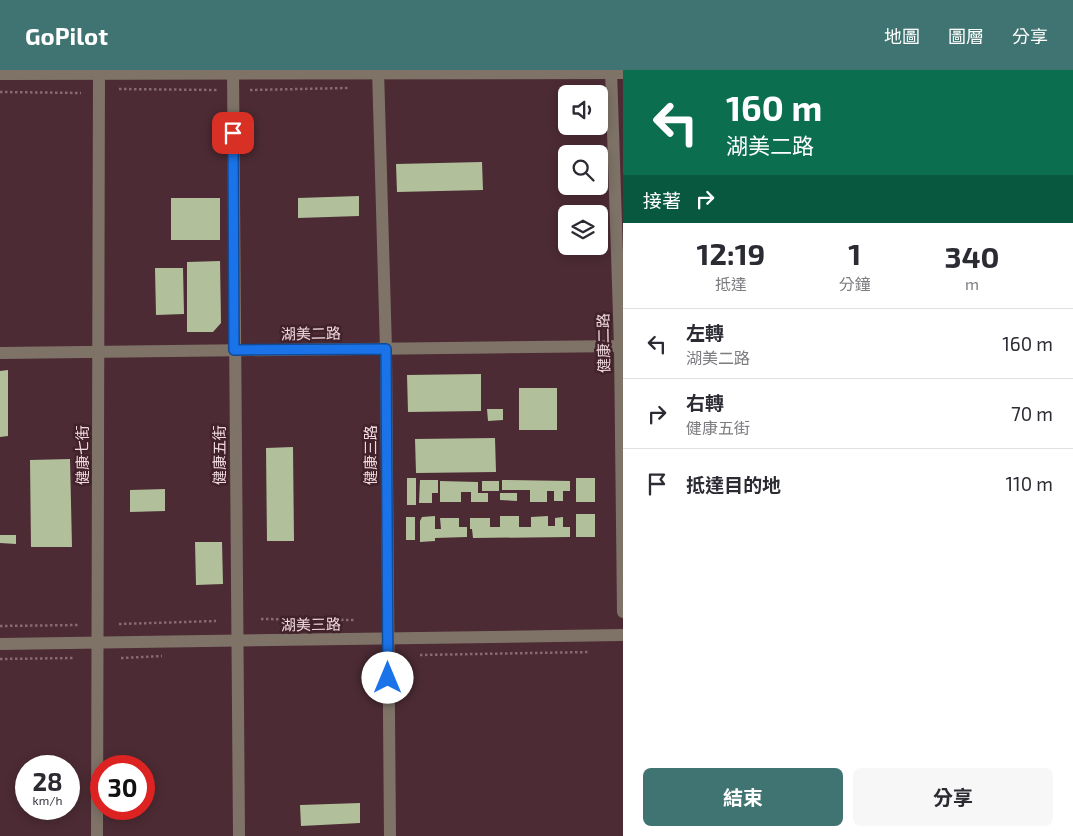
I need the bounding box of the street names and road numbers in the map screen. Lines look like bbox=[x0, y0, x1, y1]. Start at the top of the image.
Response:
street label: 健康二路 bbox=[593, 313, 613, 373]
street label: 湖美二路 bbox=[281, 323, 341, 343]
street label: 健康七街 bbox=[73, 425, 91, 485]
street label: 健康五街 bbox=[210, 425, 228, 485]
street label: 健康三路 bbox=[361, 425, 379, 485]
street label: 湖美三路 bbox=[281, 614, 341, 634]

